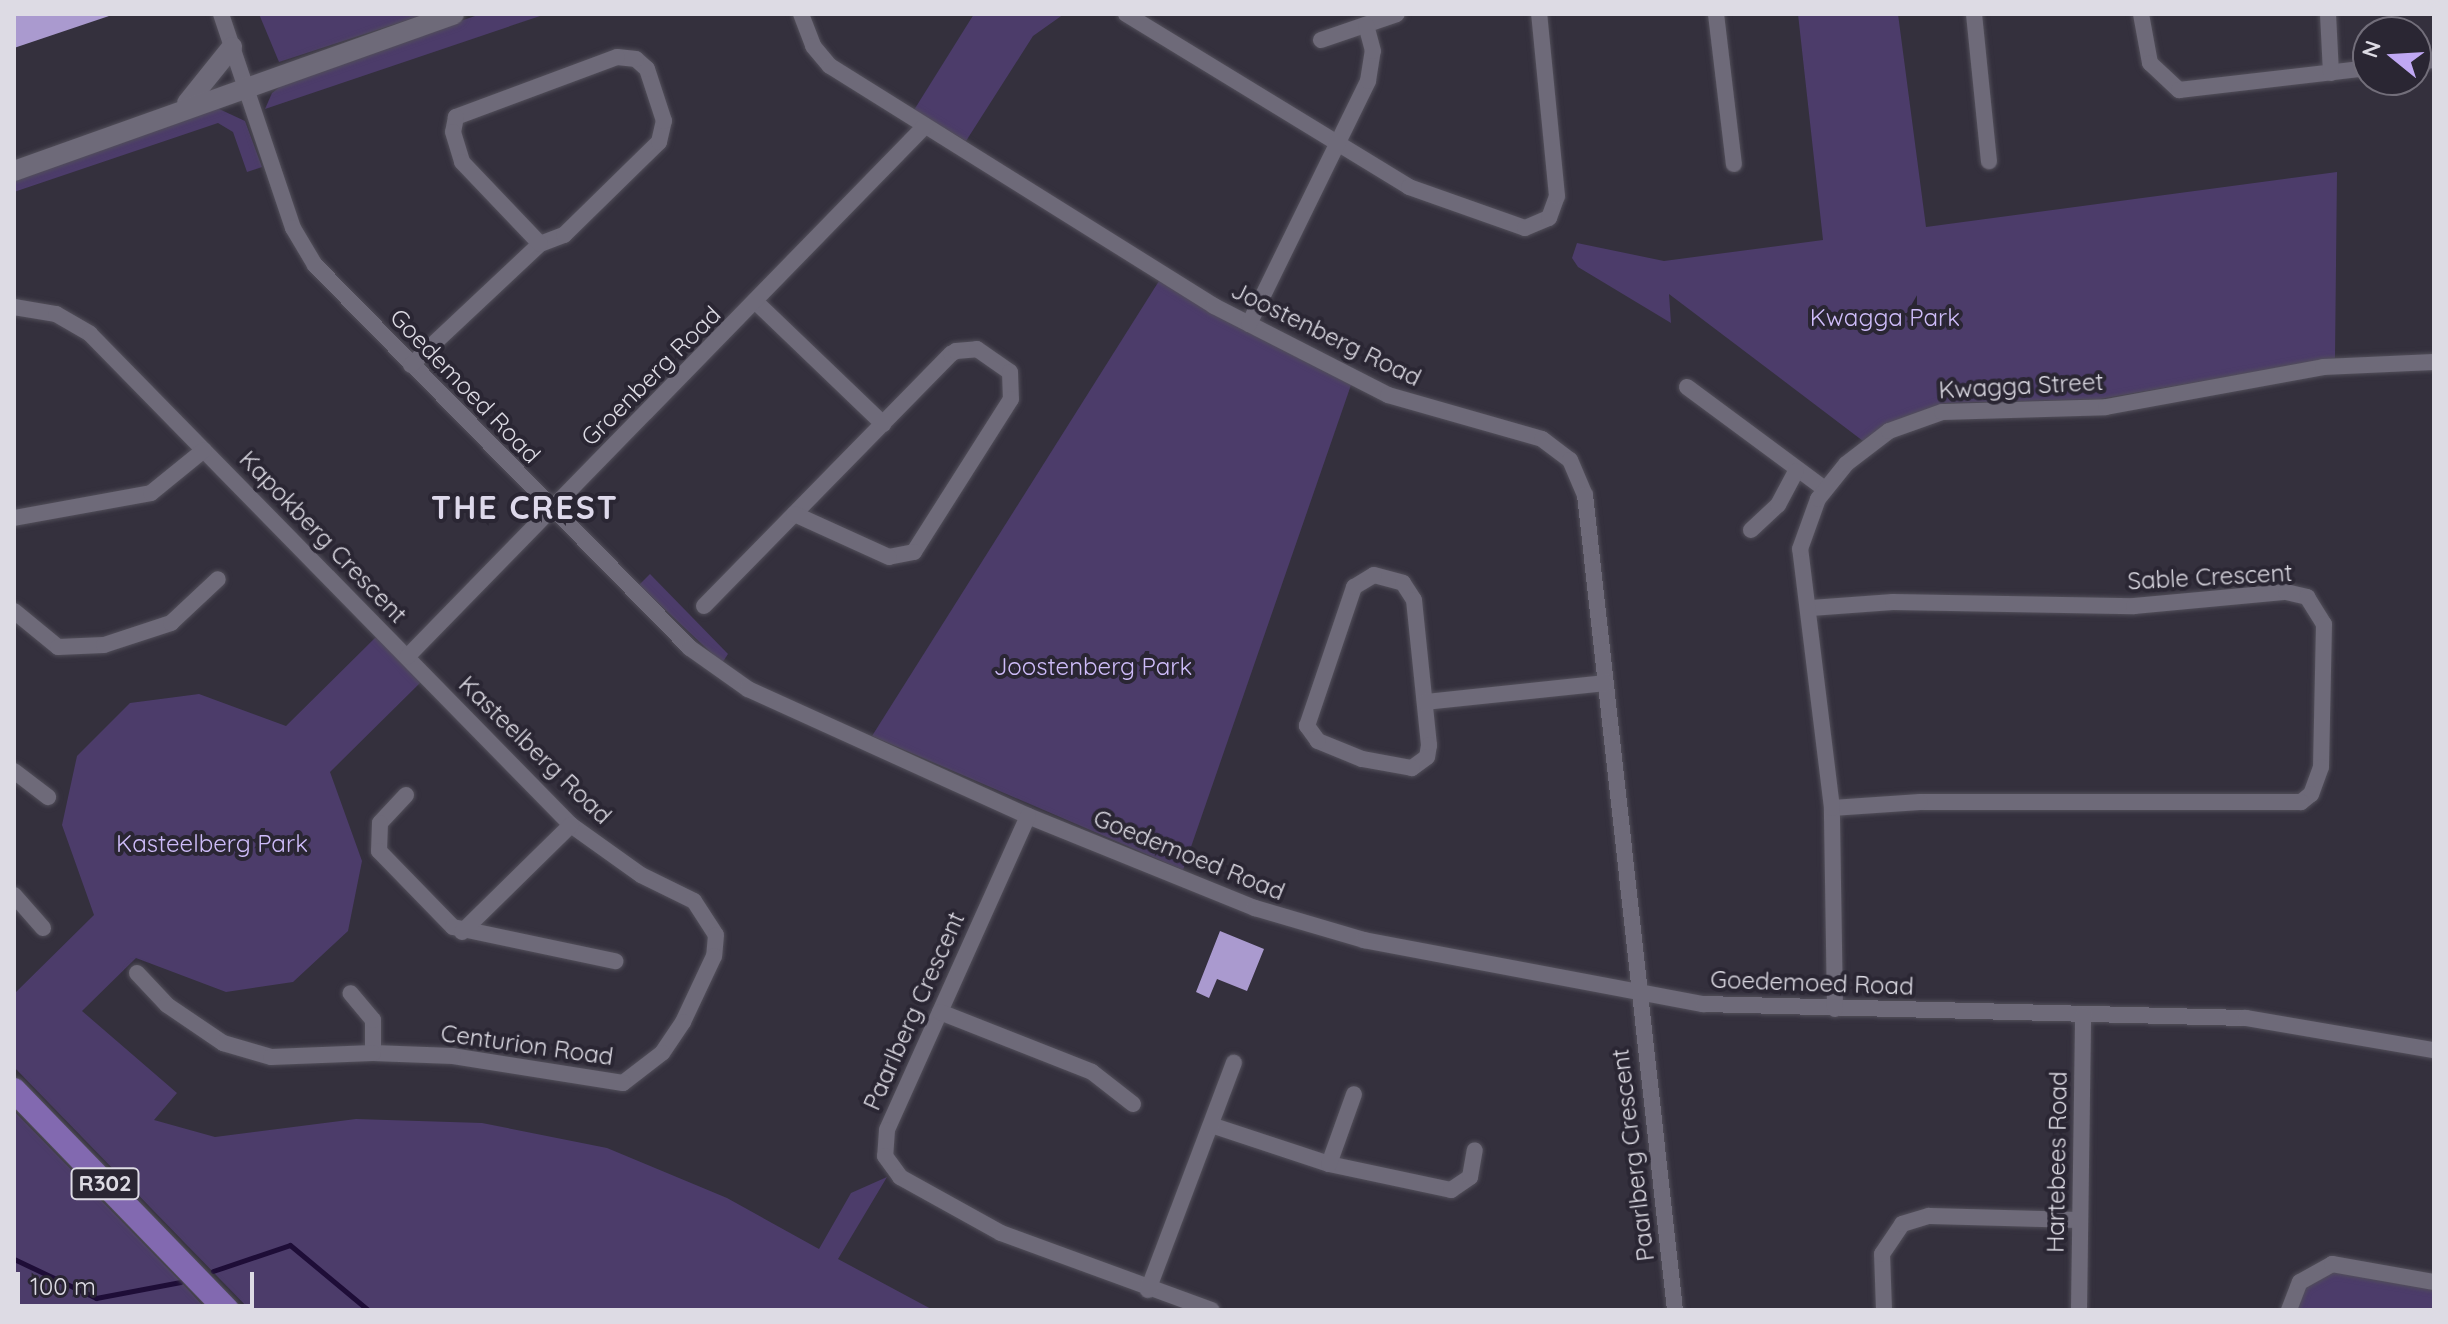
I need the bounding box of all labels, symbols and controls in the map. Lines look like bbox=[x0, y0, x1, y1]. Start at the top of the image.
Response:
north arrow bbox=[2352, 16, 2432, 96]
text: N bbox=[2355, 37, 2387, 61]
street label: Joostenberg Road bbox=[1226, 276, 1426, 392]
street label: Groenberg Road bbox=[575, 300, 727, 452]
street label: Goedemoed Road bbox=[384, 303, 546, 469]
park label: Kwagga Park bbox=[1810, 304, 1960, 332]
street label: Kwagga Street bbox=[1938, 367, 2104, 405]
street label: Kapokberg Crescent bbox=[233, 445, 413, 629]
district label: THE CREST bbox=[431, 488, 619, 526]
street label: Sable Crescent bbox=[2127, 558, 2293, 596]
park label: Joostenberg Park bbox=[994, 653, 1192, 681]
street label: Kasteelberg Road bbox=[453, 670, 617, 830]
street label: Goedemoed Road bbox=[1089, 804, 1289, 906]
park label: Kasteelberg Park bbox=[116, 830, 308, 858]
street label: Paarlberg Crescent bbox=[857, 907, 971, 1115]
street label: Goedemoed Road bbox=[1710, 965, 1914, 1001]
street label: Centurion Road bbox=[439, 1019, 615, 1071]
street label: Paarlberg Crescent bbox=[1606, 1047, 1660, 1263]
street label: Hartebees Road bbox=[2041, 1071, 2073, 1253]
road number: R302 bbox=[69, 1166, 141, 1202]
scale bar bbox=[20, 1256, 258, 1306]
text: 100 m bbox=[30, 1271, 96, 1301]

